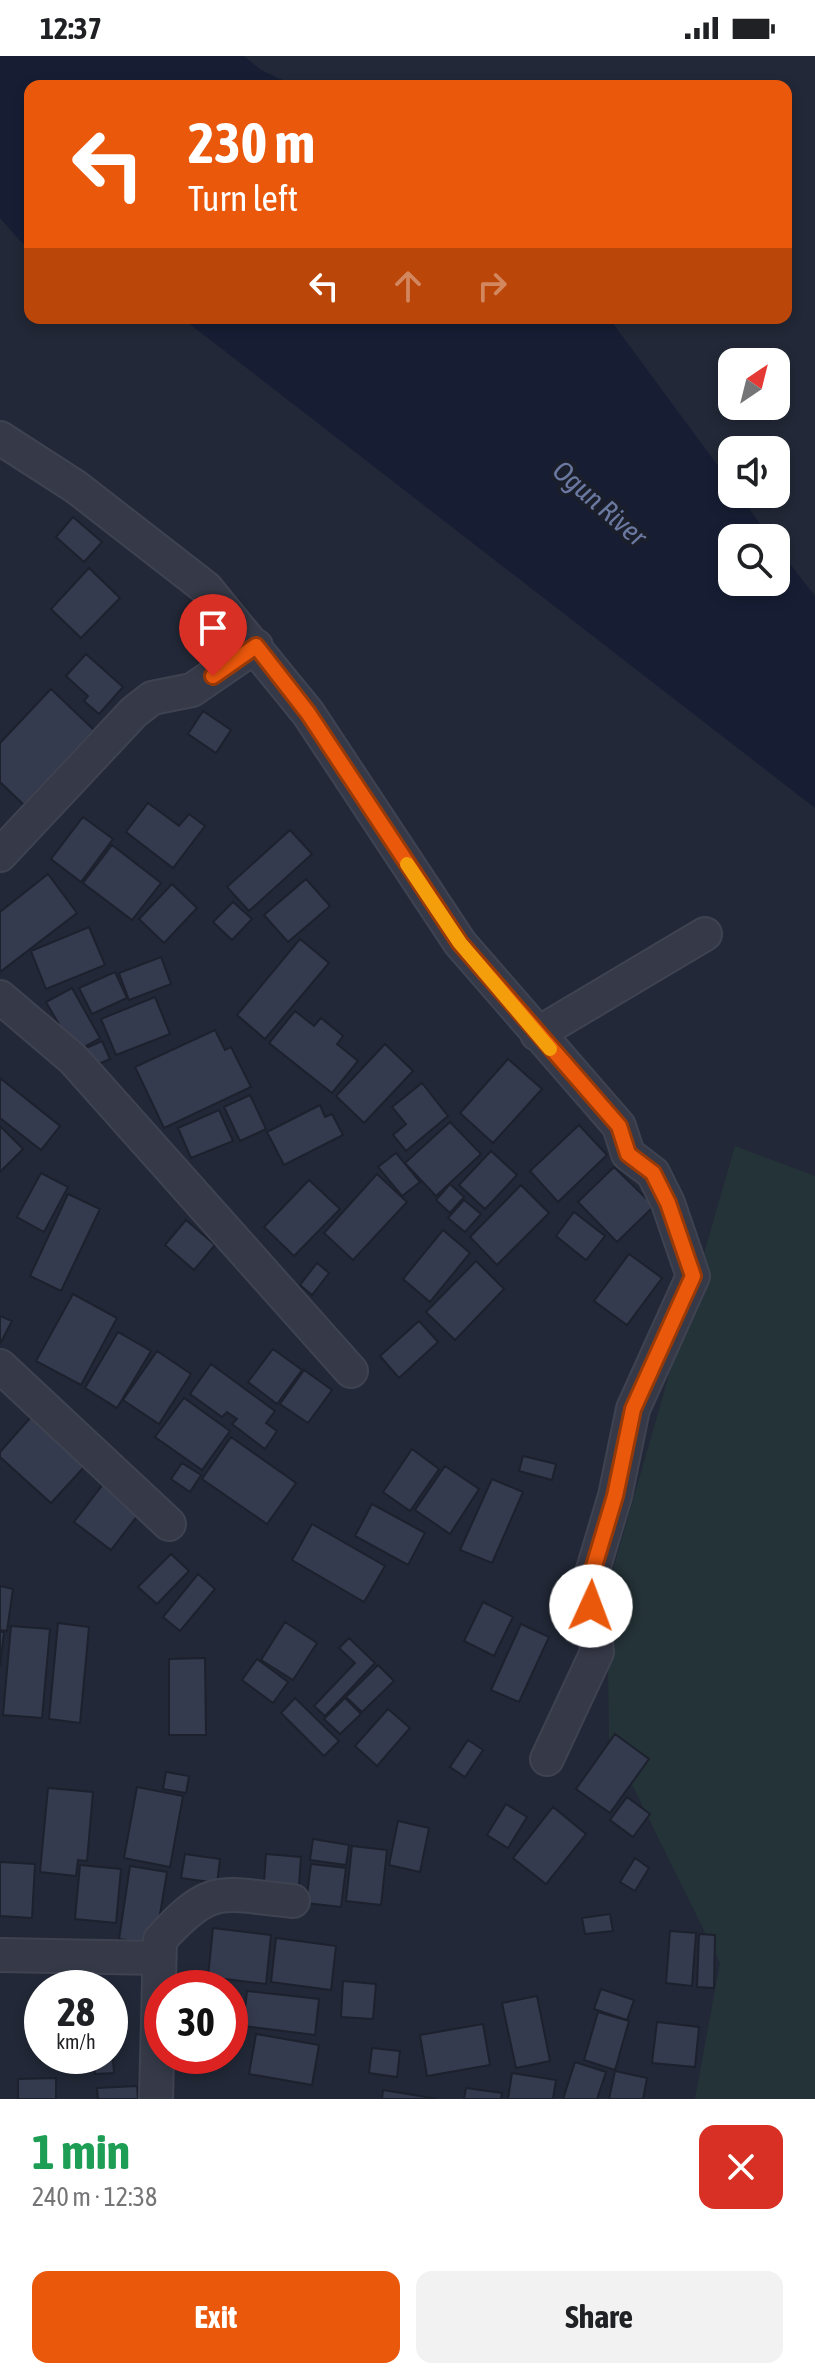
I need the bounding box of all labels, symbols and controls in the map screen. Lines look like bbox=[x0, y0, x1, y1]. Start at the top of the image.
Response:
text: 12:37 bbox=[40, 11, 102, 45]
text: 230 m bbox=[188, 111, 315, 175]
icon: left bbox=[56, 112, 160, 216]
text: Turn left bbox=[188, 177, 298, 219]
icon: left bbox=[302, 264, 346, 308]
icon: ahead bbox=[386, 264, 430, 308]
icon: right bbox=[470, 264, 514, 308]
north arrow bbox=[718, 348, 790, 420]
map controls bbox=[718, 348, 790, 596]
button: sound bbox=[718, 436, 790, 508]
water label: Ogun River bbox=[547, 454, 655, 553]
button: search bbox=[718, 524, 790, 596]
pin bbox=[179, 594, 247, 676]
icon: arrive bbox=[191, 606, 235, 650]
position arrow bbox=[549, 1564, 633, 1648]
speed limit sign: 30 bbox=[144, 1970, 248, 2074]
text: 28 bbox=[57, 1989, 95, 2034]
text: km/h bbox=[56, 2030, 96, 2053]
text: 1 min bbox=[32, 2124, 130, 2179]
button: close bbox=[699, 2125, 783, 2209]
text: 240 m · 12:38 bbox=[32, 2182, 157, 2212]
button: Exit bbox=[32, 2271, 400, 2363]
button: Share bbox=[416, 2271, 783, 2363]

